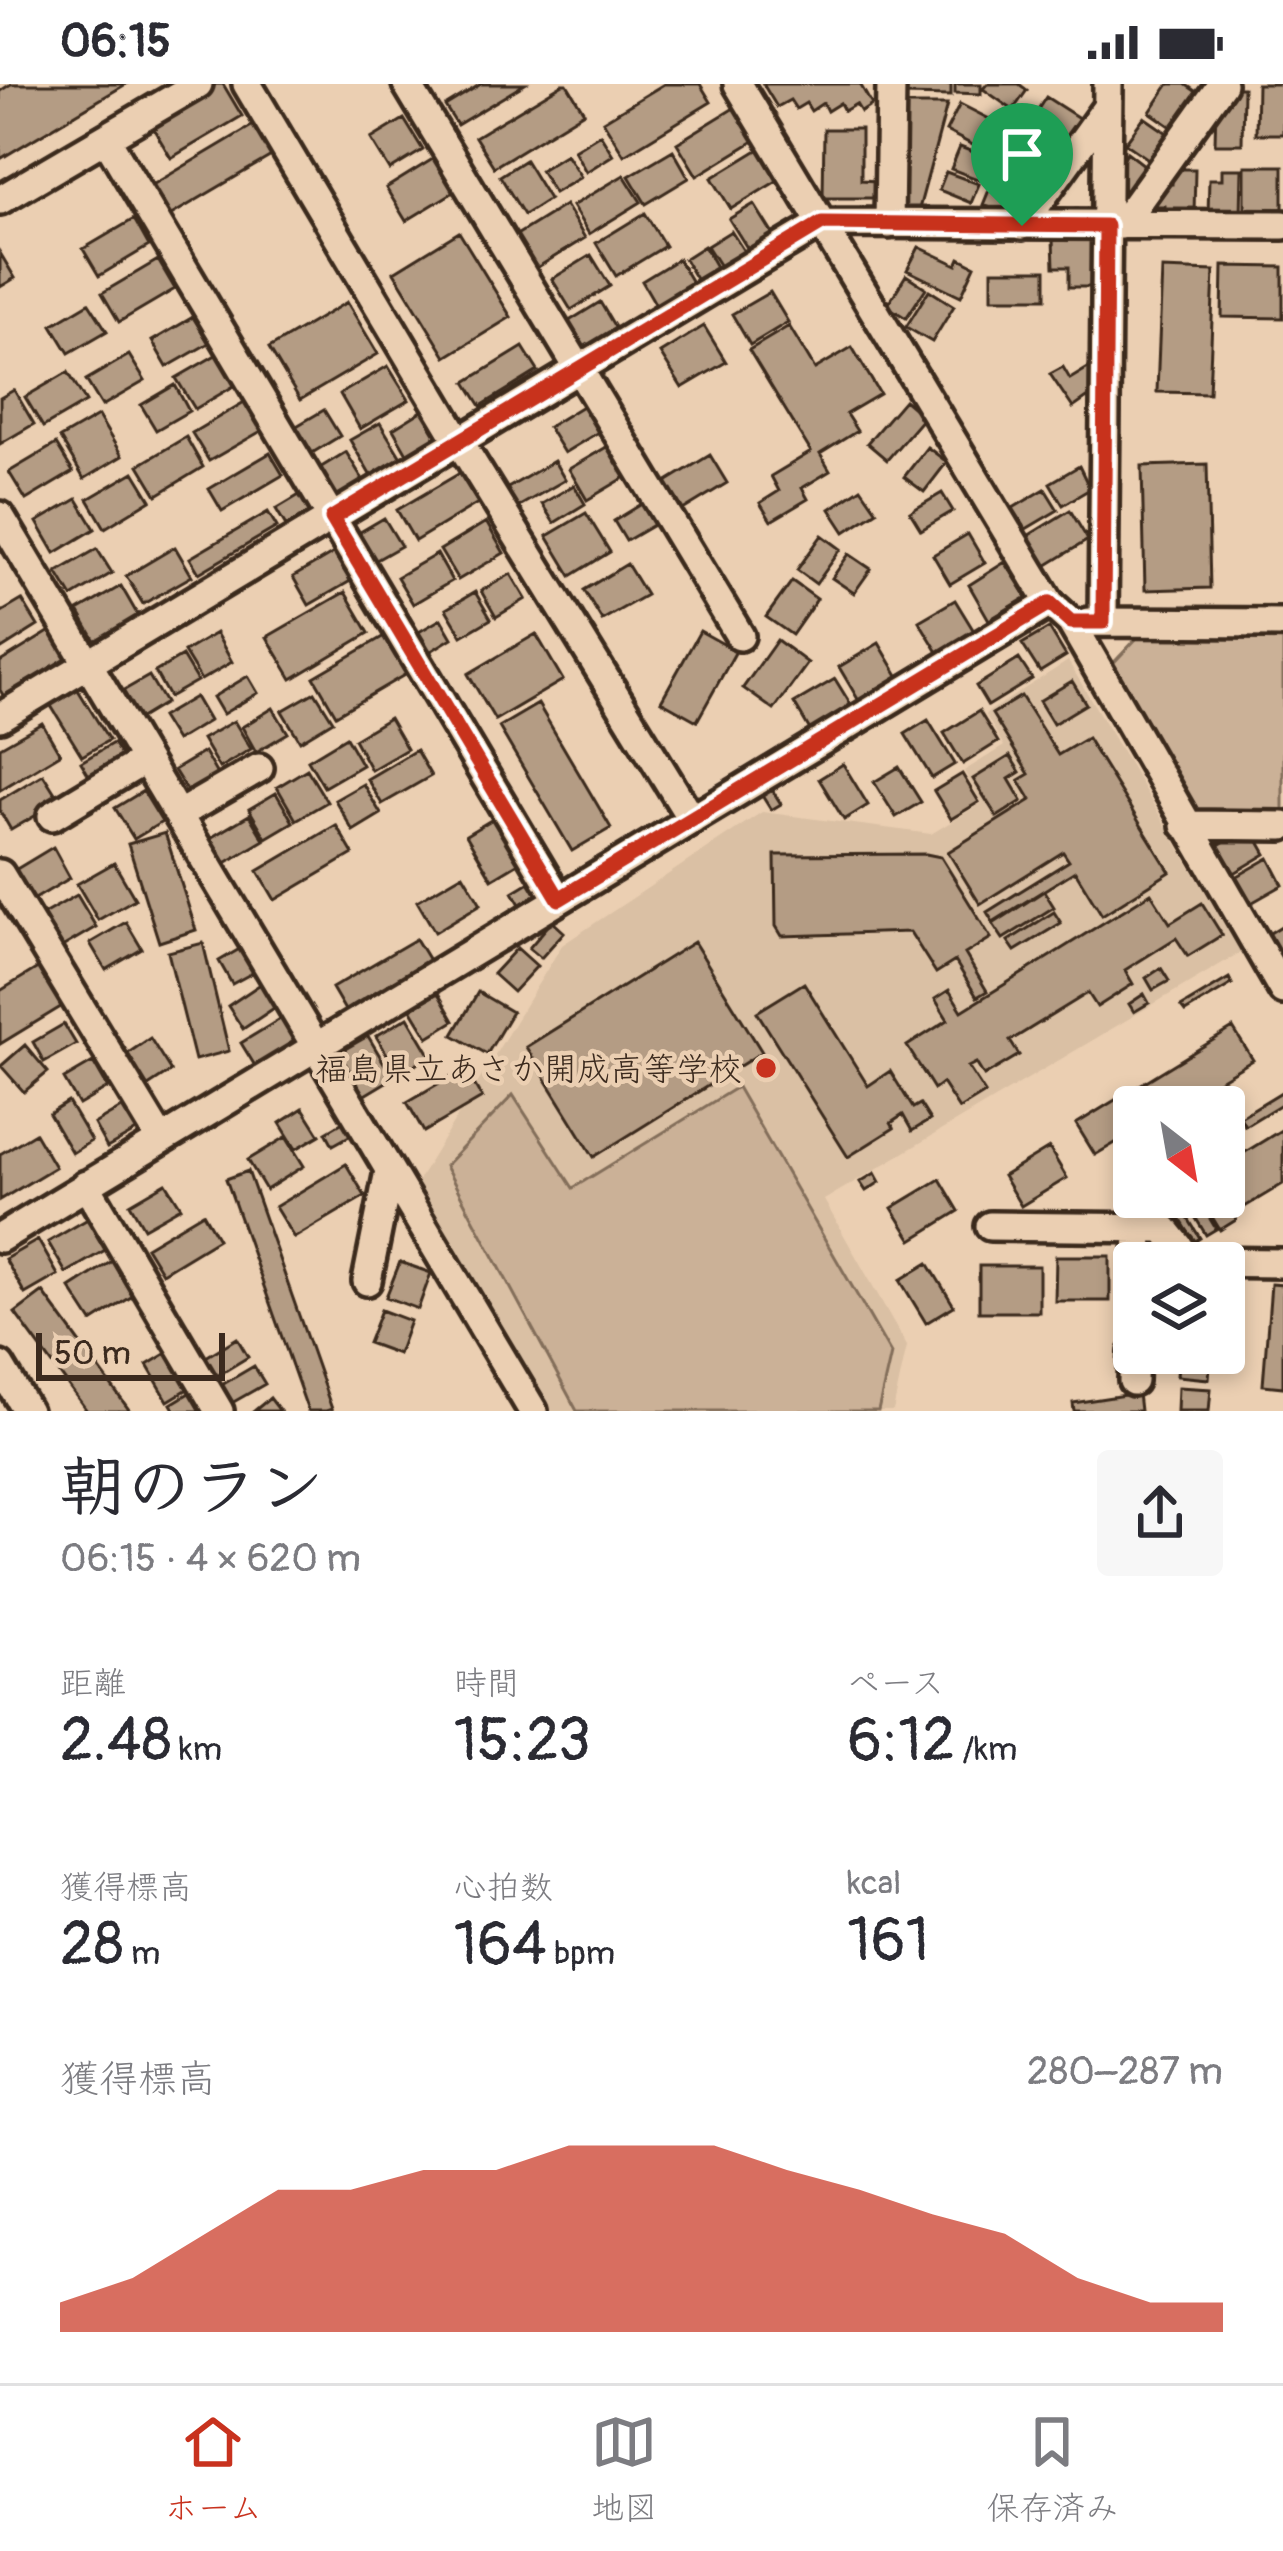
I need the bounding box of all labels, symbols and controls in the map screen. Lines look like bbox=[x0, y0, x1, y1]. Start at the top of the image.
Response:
text: 06:15 bbox=[60, 14, 171, 70]
pin bbox=[971, 103, 1073, 226]
icon: arrive bbox=[989, 121, 1055, 187]
place label: 福島県立あさか開成高等学校 bbox=[315, 1049, 742, 1090]
marker: 福島県立あさか開成高等学校 bbox=[753, 1055, 779, 1081]
north arrow bbox=[1113, 1086, 1245, 1218]
map controls bbox=[1113, 1086, 1245, 1374]
button: layers bbox=[1113, 1242, 1245, 1374]
scale bar bbox=[36, 1327, 225, 1380]
text: 50 m bbox=[54, 1333, 131, 1374]
text: 朝のラン bbox=[60, 1447, 324, 1530]
button: share bbox=[1097, 1450, 1223, 1576]
text: 06:15 · 4 × 620 m bbox=[60, 1534, 361, 1583]
text: 距離 bbox=[60, 1663, 126, 1704]
text: 時間 bbox=[454, 1663, 520, 1704]
text: ペース bbox=[847, 1663, 944, 1704]
text: 2.48 bbox=[60, 1704, 172, 1779]
text: 15:23 bbox=[454, 1704, 591, 1779]
text: 6:12 bbox=[847, 1704, 955, 1779]
text: km bbox=[172, 1729, 222, 1770]
text: /km bbox=[955, 1729, 1017, 1770]
text: kcal bbox=[847, 1863, 901, 1904]
text: 獲得標高 bbox=[60, 1867, 192, 1908]
text: 心拍数 bbox=[454, 1867, 553, 1908]
text: 161 bbox=[847, 1904, 929, 1979]
text: 28 bbox=[60, 1908, 124, 1983]
text: 164 bbox=[454, 1908, 547, 1983]
text: m bbox=[124, 1933, 160, 1974]
text: bpm bbox=[547, 1933, 615, 1974]
text: 280–287 m bbox=[1027, 2047, 1223, 2096]
text: 獲得標高 bbox=[60, 2055, 216, 2104]
tab: ホーム bbox=[165, 2409, 262, 2529]
tab: 地図 bbox=[591, 2409, 657, 2529]
tab: 保存済み bbox=[986, 2409, 1118, 2529]

